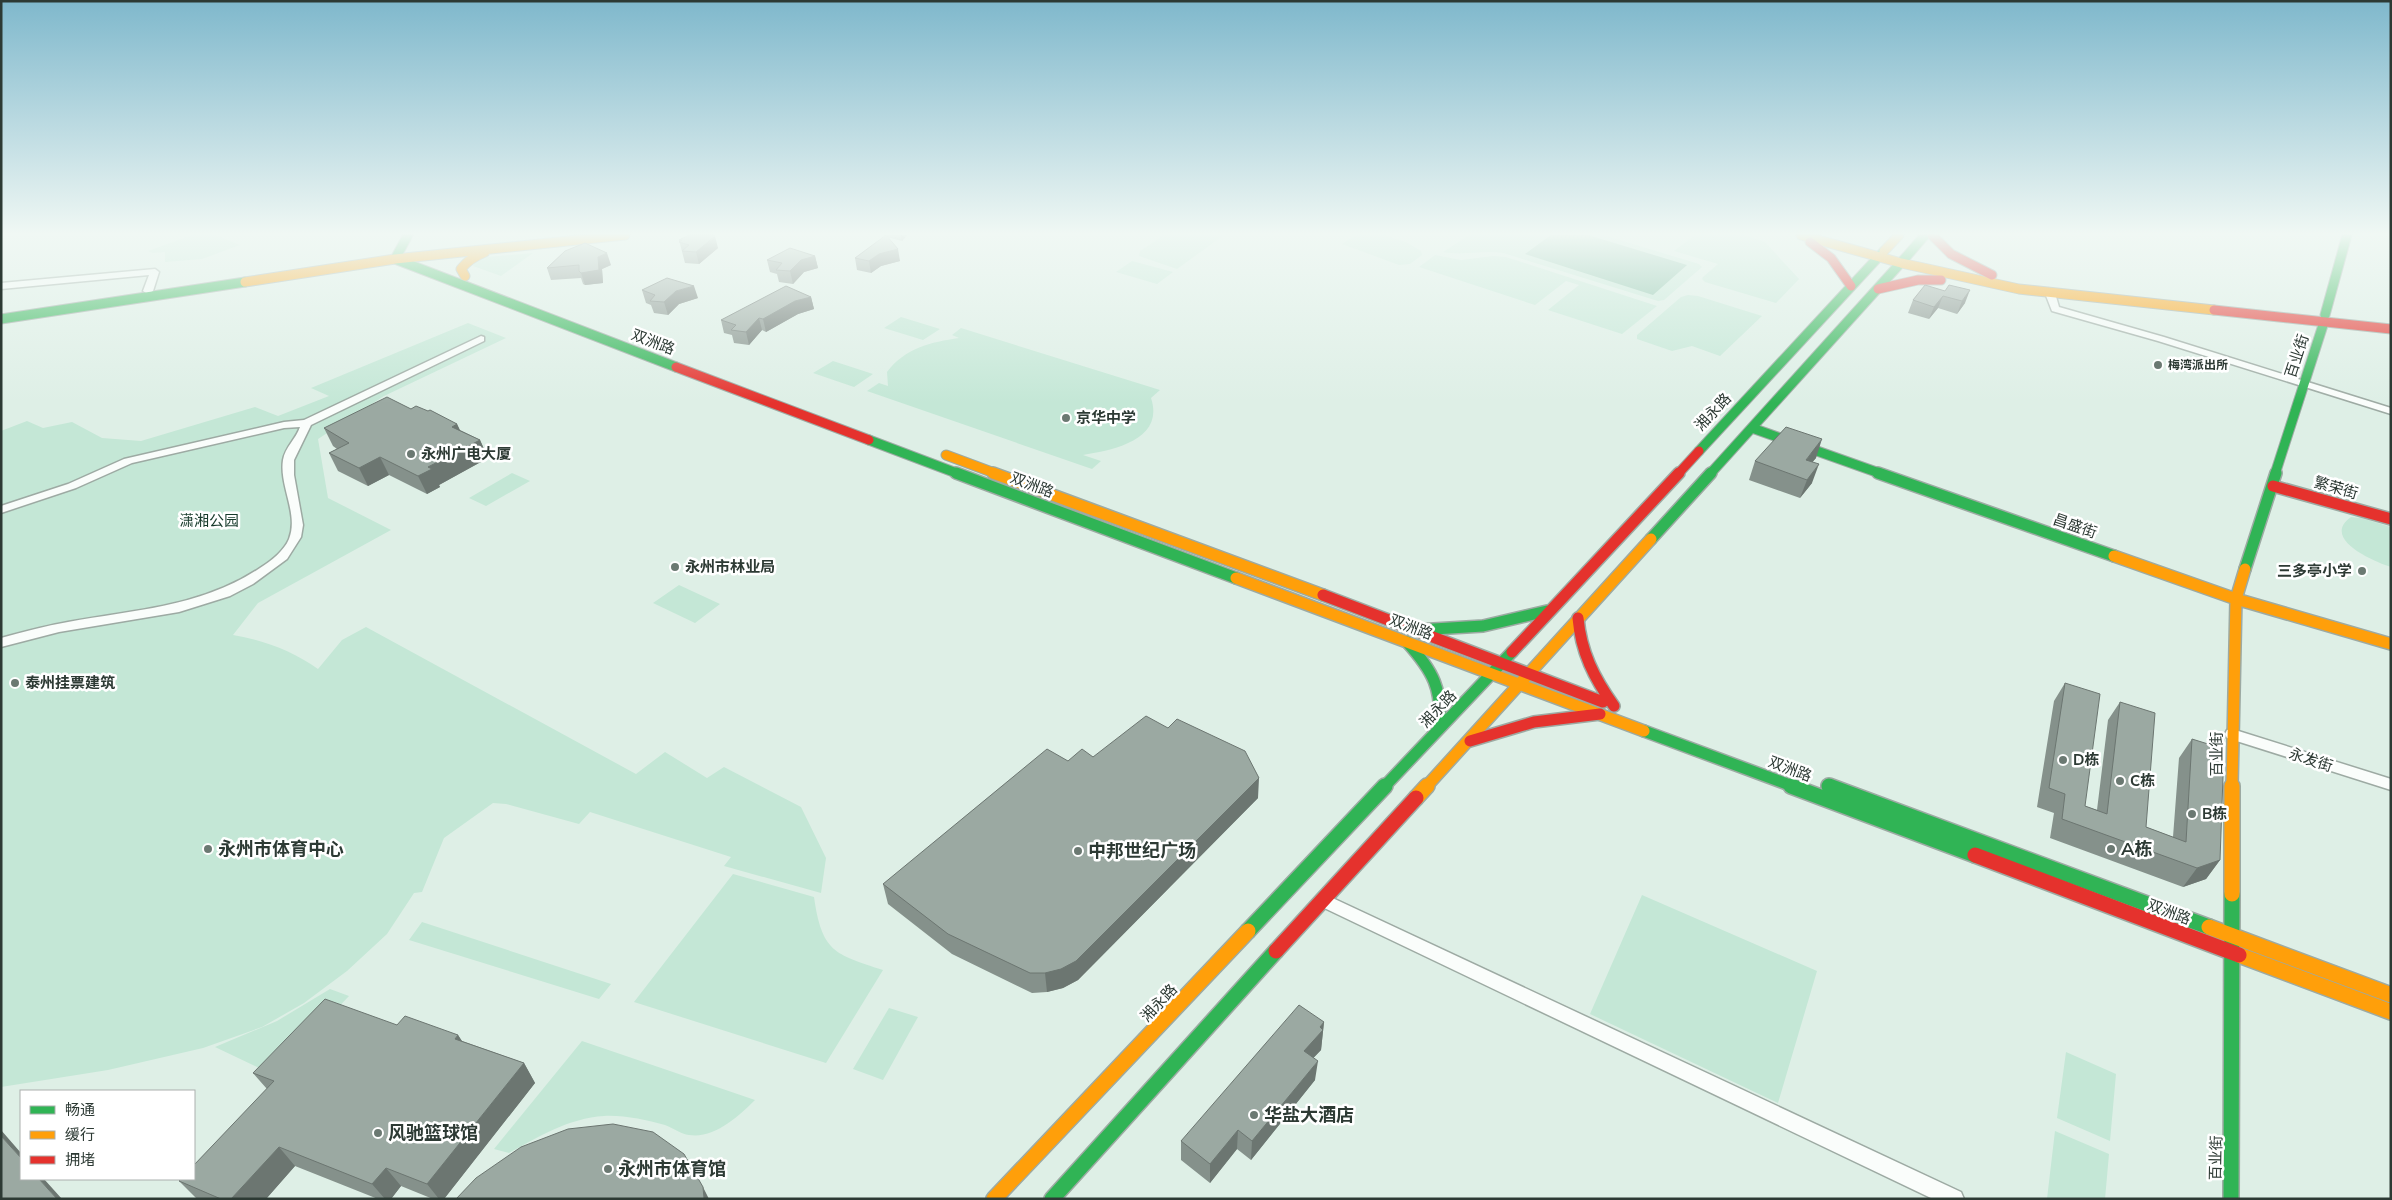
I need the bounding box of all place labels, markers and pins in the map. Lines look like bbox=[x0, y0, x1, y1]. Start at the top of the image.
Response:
place label: 梅湾派出所 bbox=[2168, 357, 2228, 372]
marker: 梅湾派出所 bbox=[2152, 359, 2164, 371]
place label: 京华中学 bbox=[1076, 408, 1136, 427]
marker: 京华中学 bbox=[1060, 412, 1072, 424]
place label: 永州广电大厦 bbox=[421, 444, 511, 463]
marker: 永州广电大厦 bbox=[405, 448, 417, 460]
place label: 永州市林业局 bbox=[685, 557, 775, 576]
marker: 永州市林业局 bbox=[669, 561, 681, 573]
place label: 三多亭小学 bbox=[2277, 561, 2352, 580]
marker: 三多亭小学 bbox=[2356, 565, 2368, 577]
place label: 泰州挂票建筑 bbox=[25, 673, 115, 692]
marker: 泰州挂票建筑 bbox=[9, 677, 21, 689]
place label: D栋 bbox=[2073, 750, 2099, 769]
marker: D栋 bbox=[2057, 754, 2069, 766]
place label: C栋 bbox=[2130, 771, 2155, 790]
marker: C栋 bbox=[2114, 775, 2126, 787]
place label: B栋 bbox=[2202, 804, 2227, 823]
marker: B栋 bbox=[2186, 808, 2198, 820]
place label: 永州市体育中心 bbox=[218, 837, 344, 860]
place label: A栋 bbox=[2121, 837, 2153, 860]
place label: 中邦世纪广场 bbox=[1088, 839, 1196, 862]
marker: 永州市体育中心 bbox=[202, 843, 214, 855]
marker: A栋 bbox=[2105, 843, 2117, 855]
marker: 中邦世纪广场 bbox=[1072, 845, 1084, 857]
place label: 华盐大酒店 bbox=[1264, 1103, 1354, 1126]
marker: 华盐大酒店 bbox=[1248, 1109, 1260, 1121]
place label: 风驰篮球馆 bbox=[388, 1121, 478, 1144]
marker: 风驰篮球馆 bbox=[372, 1127, 384, 1139]
place label: 永州市体育馆 bbox=[618, 1157, 726, 1180]
marker: 永州市体育馆 bbox=[602, 1163, 614, 1175]

